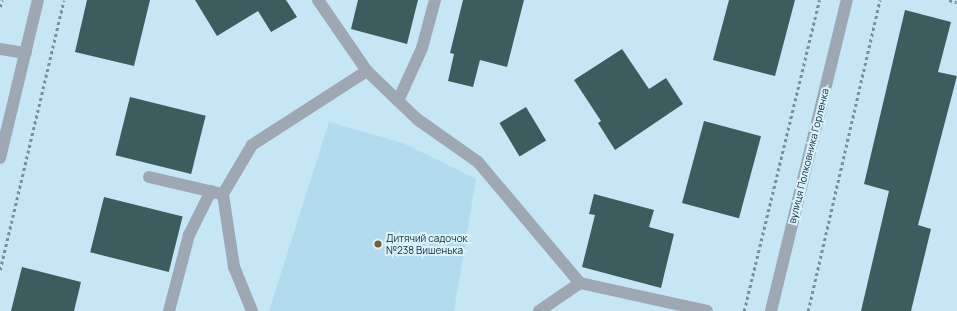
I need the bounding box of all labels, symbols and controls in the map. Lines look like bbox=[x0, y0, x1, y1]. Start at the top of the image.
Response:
street label: вулиця Полковника Горленка bbox=[786, 87, 832, 225]
place label: Дитячий садочок №238 Вишенька bbox=[386, 232, 468, 256]
marker: Дитячий садочок №238 Вишенька bbox=[373, 239, 383, 249]

